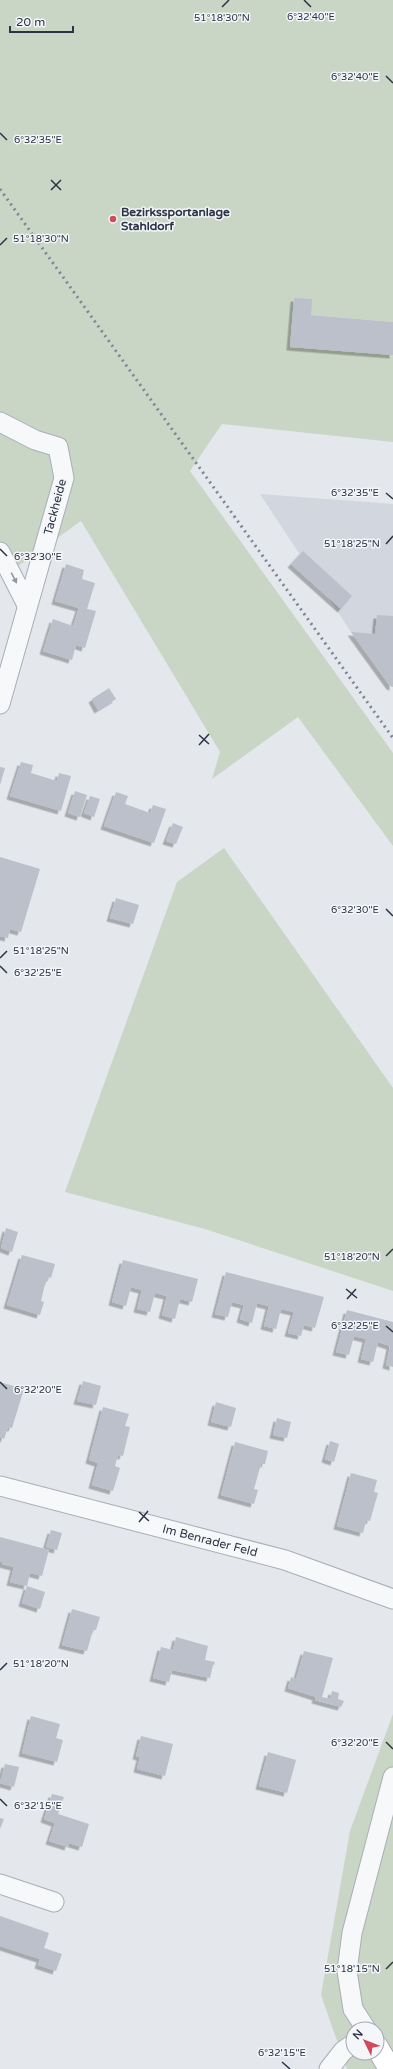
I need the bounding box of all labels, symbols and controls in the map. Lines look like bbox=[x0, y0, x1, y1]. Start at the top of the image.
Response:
scale bar bbox=[10, 8, 73, 34]
text: 6°32'40"E bbox=[287, 11, 335, 23]
text: 51°18'30"N bbox=[194, 12, 250, 24]
text: 20 m bbox=[16, 15, 45, 29]
text: 6°32'40"E bbox=[331, 71, 379, 83]
text: 6°32'35"E bbox=[14, 134, 62, 146]
place label: Bezirkssportanlage Stahldorf bbox=[121, 205, 230, 233]
marker: Bezirkssportanlage Stahldorf bbox=[108, 214, 118, 224]
text: 51°18'30"N bbox=[13, 233, 69, 245]
street label: Tackheide bbox=[41, 477, 69, 537]
text: 6°32'35"E bbox=[331, 487, 379, 499]
text: 51°18'25"N bbox=[324, 538, 380, 550]
text: 6°32'30"E bbox=[14, 551, 62, 563]
one-way arrow bbox=[11, 572, 17, 584]
text: 6°32'30"E bbox=[331, 904, 379, 916]
text: 51°18'25"N bbox=[13, 945, 69, 957]
text: 6°32'25"E bbox=[14, 967, 62, 979]
text: 51°18'20"N bbox=[324, 1251, 380, 1263]
text: 6°32'25"E bbox=[331, 1320, 379, 1332]
text: 6°32'20"E bbox=[14, 1384, 62, 1396]
street label: Im Benrader Feld bbox=[161, 1522, 259, 1560]
text: 51°18'20"N bbox=[13, 1658, 69, 1670]
text: 6°32'20"E bbox=[331, 1737, 379, 1749]
text: 6°32'15"E bbox=[14, 1800, 62, 1812]
text: 51°18'15"N bbox=[324, 1963, 380, 1975]
north arrow bbox=[345, 2021, 385, 2061]
text: N bbox=[350, 2027, 366, 2042]
text: 6°32'15"E bbox=[258, 2047, 306, 2059]

